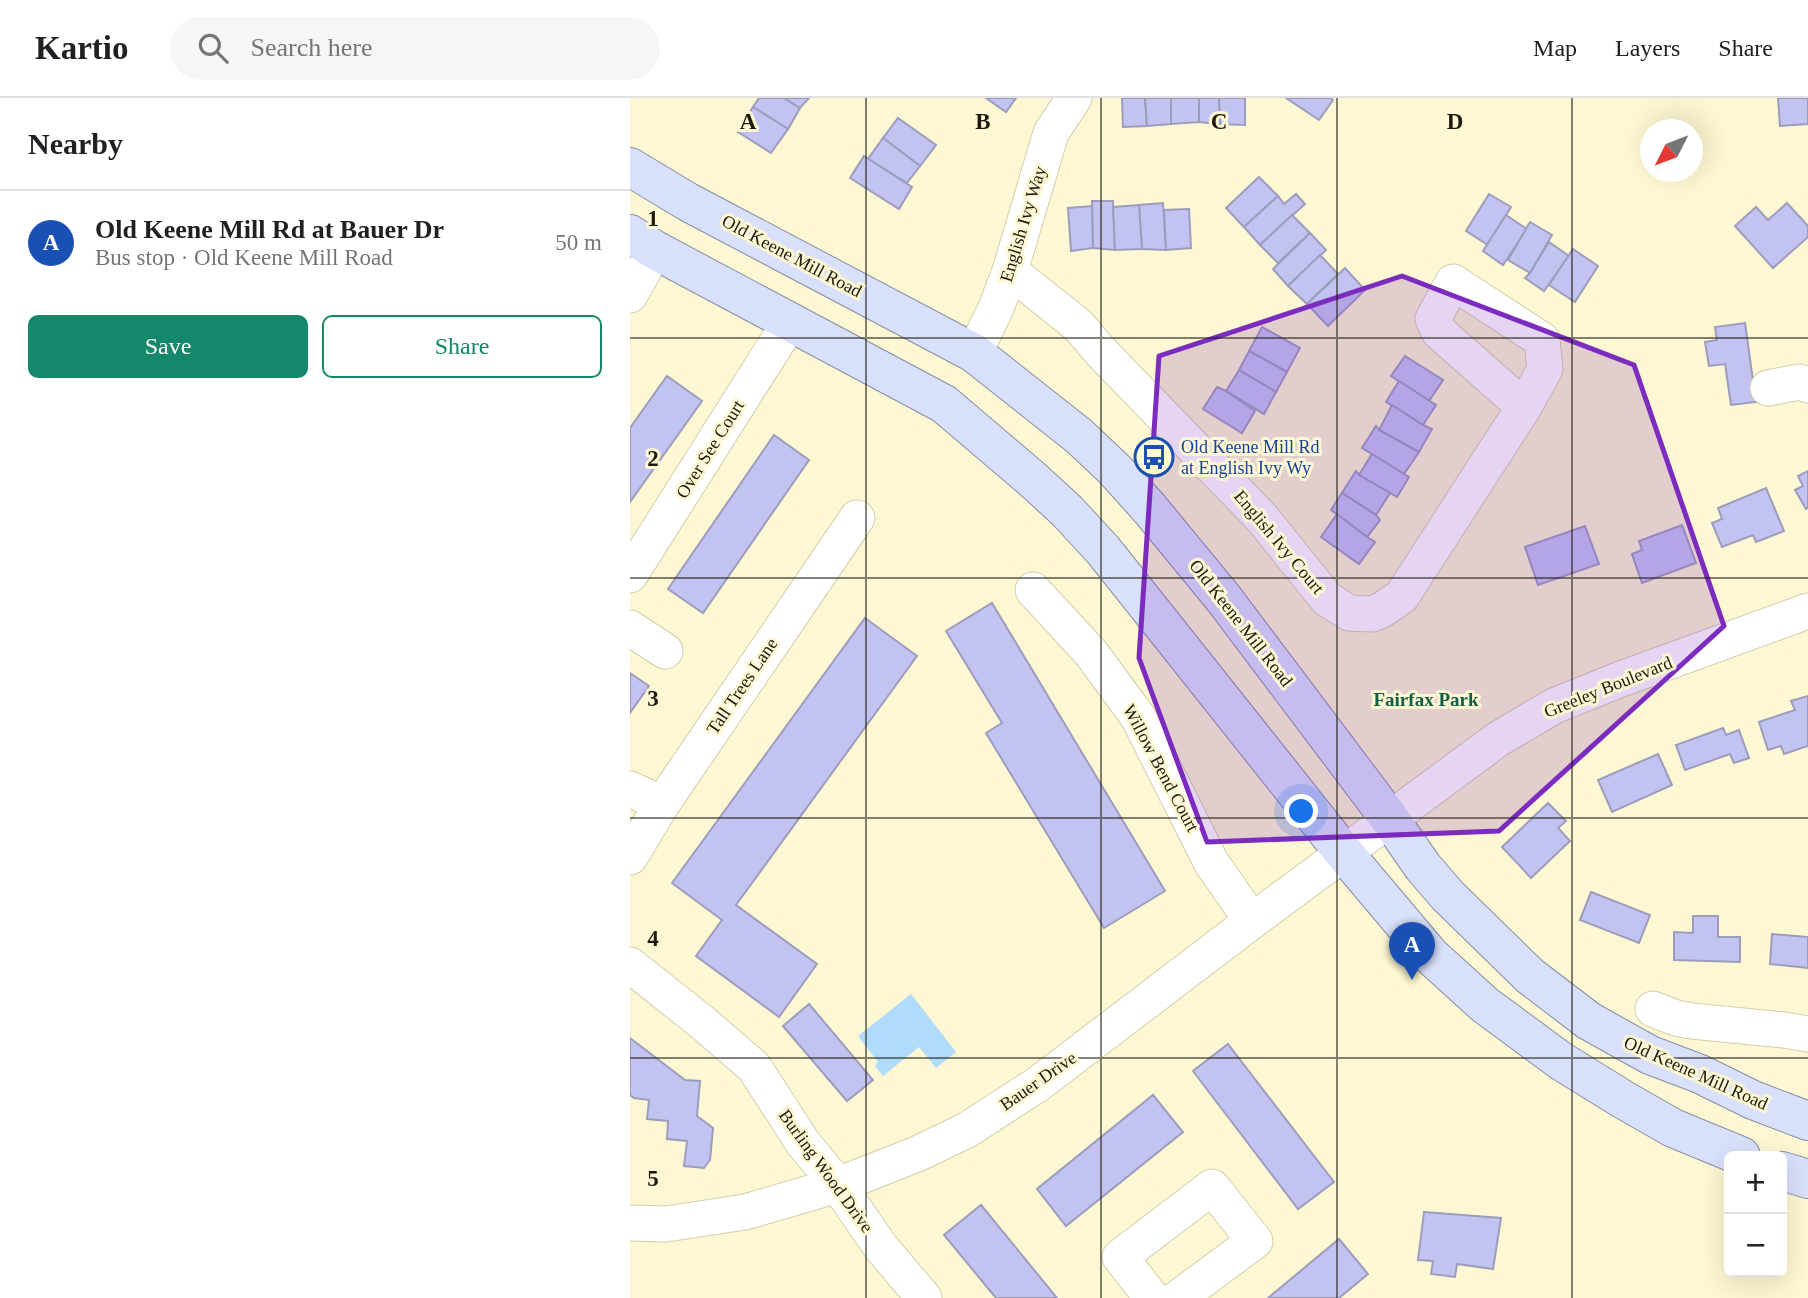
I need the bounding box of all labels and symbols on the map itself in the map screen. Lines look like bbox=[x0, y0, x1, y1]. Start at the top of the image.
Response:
text: A bbox=[740, 109, 757, 134]
text: B bbox=[975, 109, 991, 134]
text: C bbox=[1211, 109, 1227, 134]
text: D bbox=[1447, 109, 1463, 134]
north arrow bbox=[1640, 119, 1703, 182]
street label: English Ivy Way bbox=[996, 164, 1050, 284]
text: 1 bbox=[647, 206, 659, 231]
street label: Old Keene Mill Road bbox=[719, 211, 865, 301]
street label: Over See Court bbox=[672, 396, 748, 502]
bus stop icon: Old Keene Mill Rd at English Ivy Wy bbox=[1133, 436, 1175, 478]
place label: Old Keene Mill Rd at English Ivy Wy bbox=[1181, 437, 1319, 478]
text: 2 bbox=[647, 446, 659, 471]
street label: English Ivy Court bbox=[1230, 486, 1328, 598]
street label: Old Keene Mill Road bbox=[1185, 556, 1297, 690]
street label: Tall Trees Lane bbox=[702, 634, 782, 738]
street label: Greeley Boulevard bbox=[1541, 652, 1675, 722]
text: 3 bbox=[647, 686, 659, 711]
district label: Fairfax Park bbox=[1373, 689, 1479, 710]
street label: Willow Bend Court bbox=[1119, 701, 1203, 835]
your location bbox=[1284, 794, 1318, 828]
pin: A bbox=[1389, 922, 1435, 980]
text: 4 bbox=[647, 926, 659, 951]
street label: Old Keene Mill Road bbox=[1621, 1032, 1771, 1114]
street label: Bauer Drive bbox=[996, 1047, 1080, 1115]
street label: Burling Wood Drive bbox=[775, 1106, 877, 1236]
text: 5 bbox=[647, 1166, 659, 1191]

